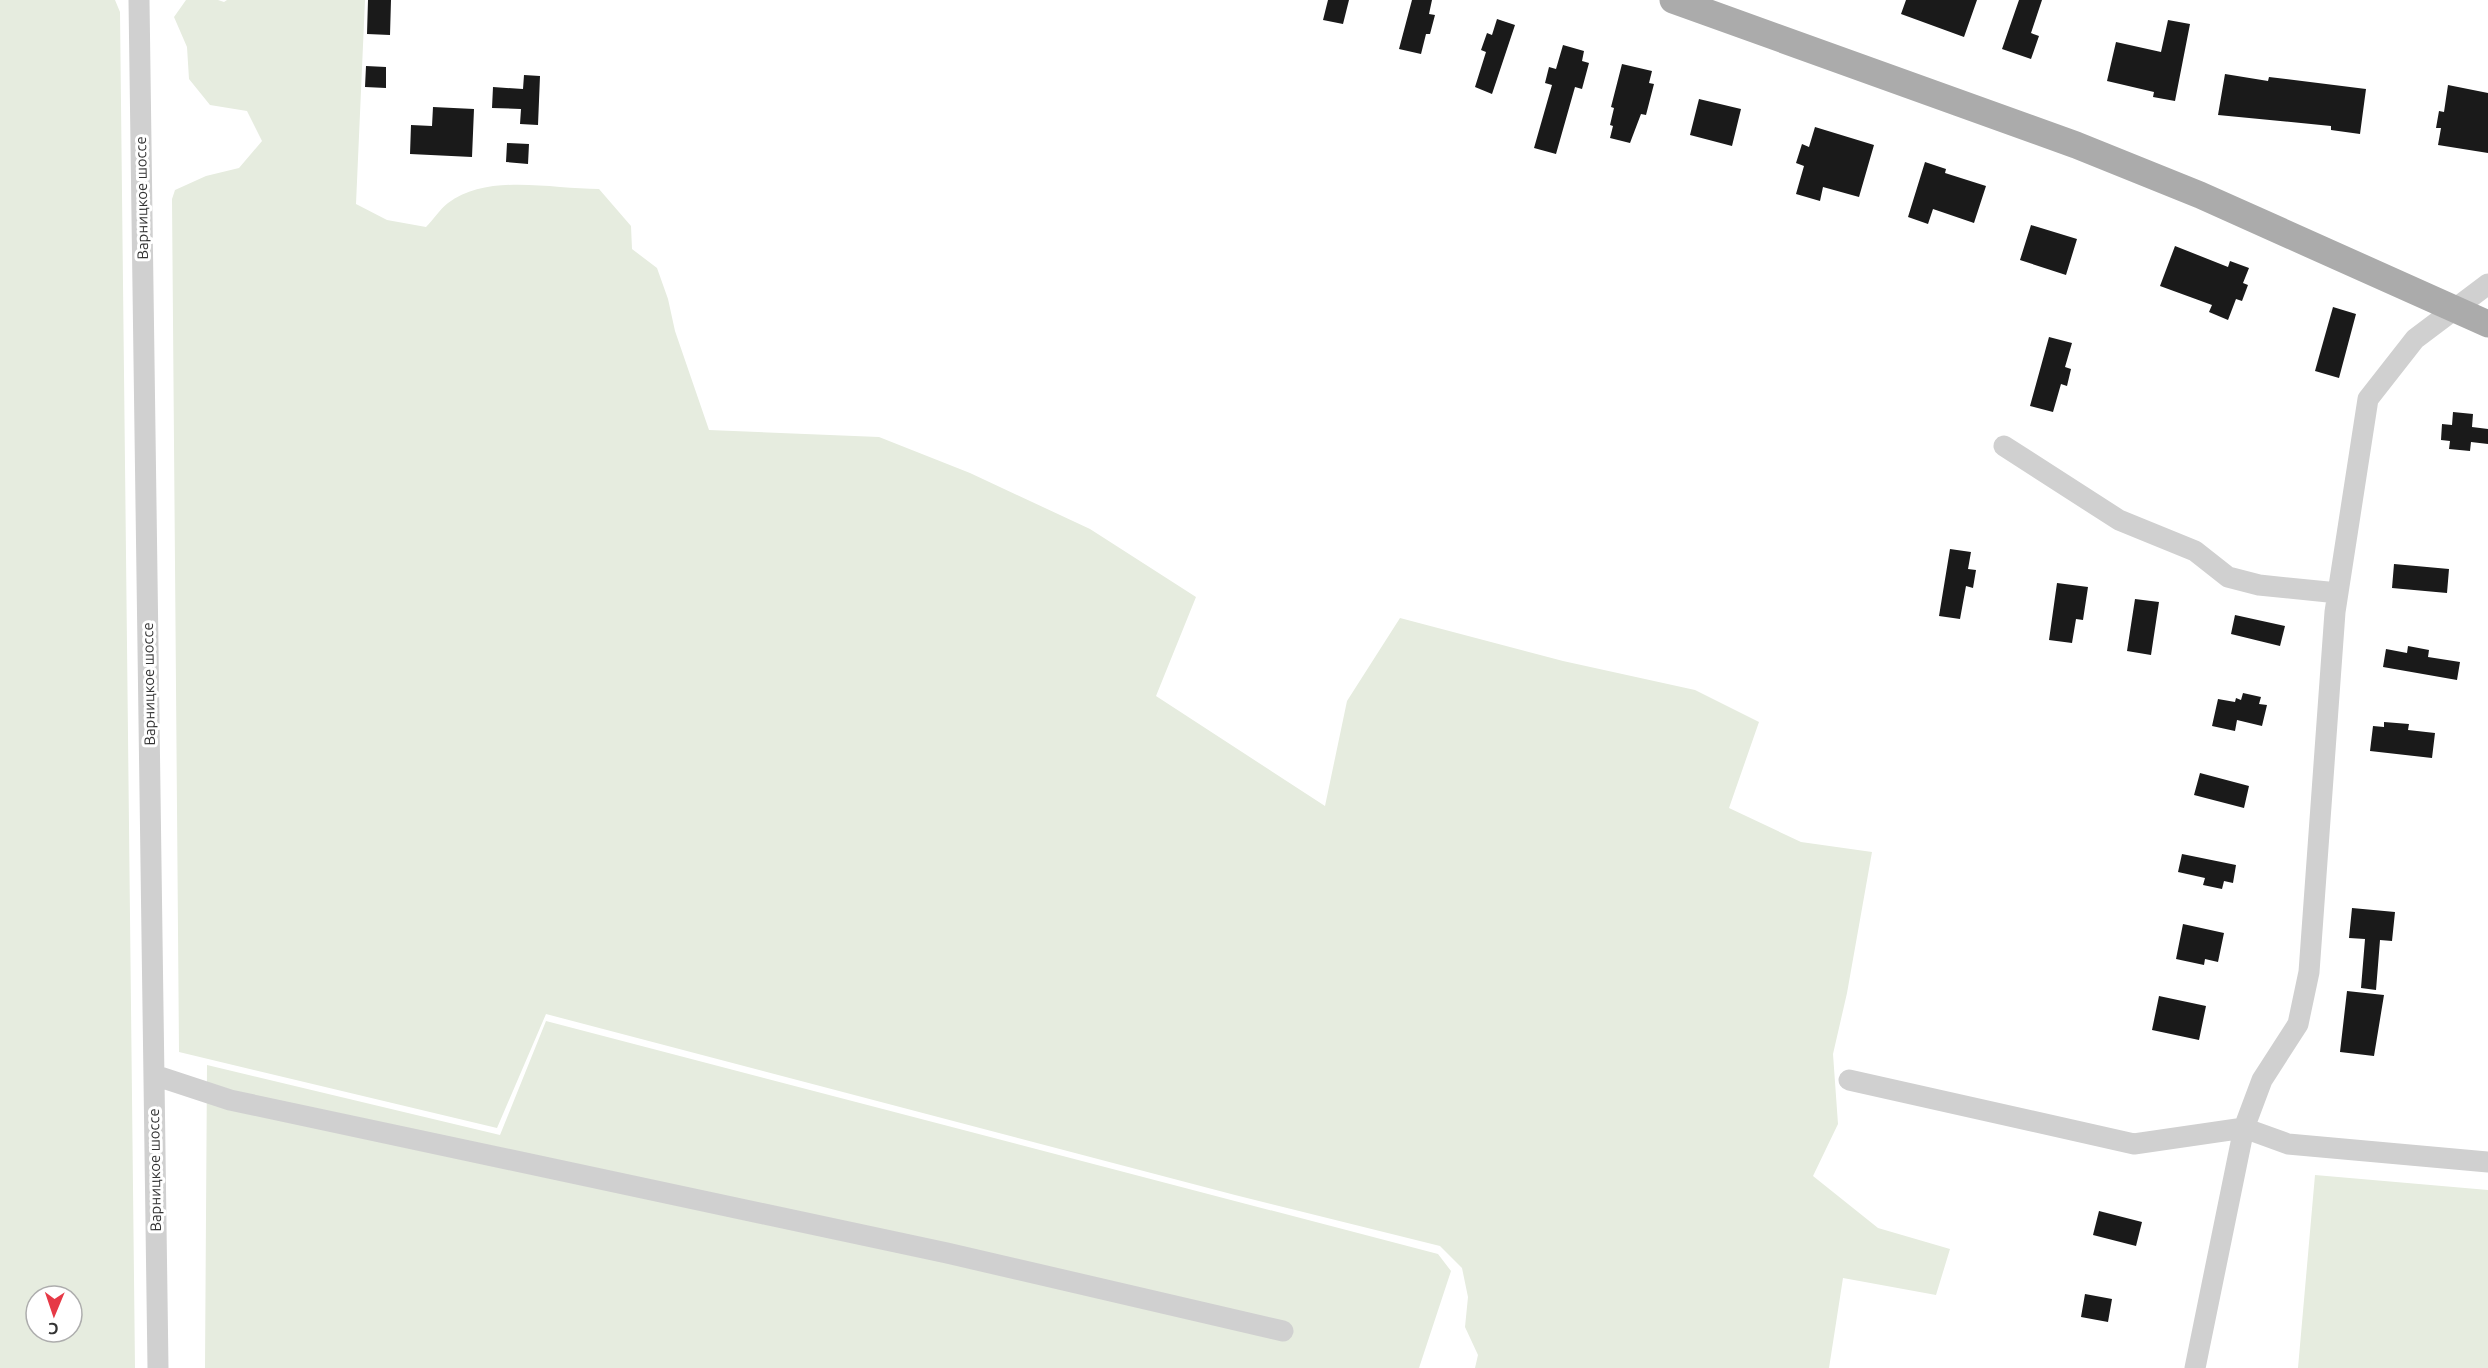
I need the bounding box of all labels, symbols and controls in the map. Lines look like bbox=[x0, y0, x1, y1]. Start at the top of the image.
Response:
street label: Варницкое шоссе bbox=[132, 136, 151, 260]
street label: Варницкое шоссе bbox=[139, 622, 158, 746]
street label: Варницкое шоссе bbox=[145, 1108, 164, 1232]
north arrow bbox=[24, 1284, 84, 1344]
text: С bbox=[48, 1320, 59, 1338]

